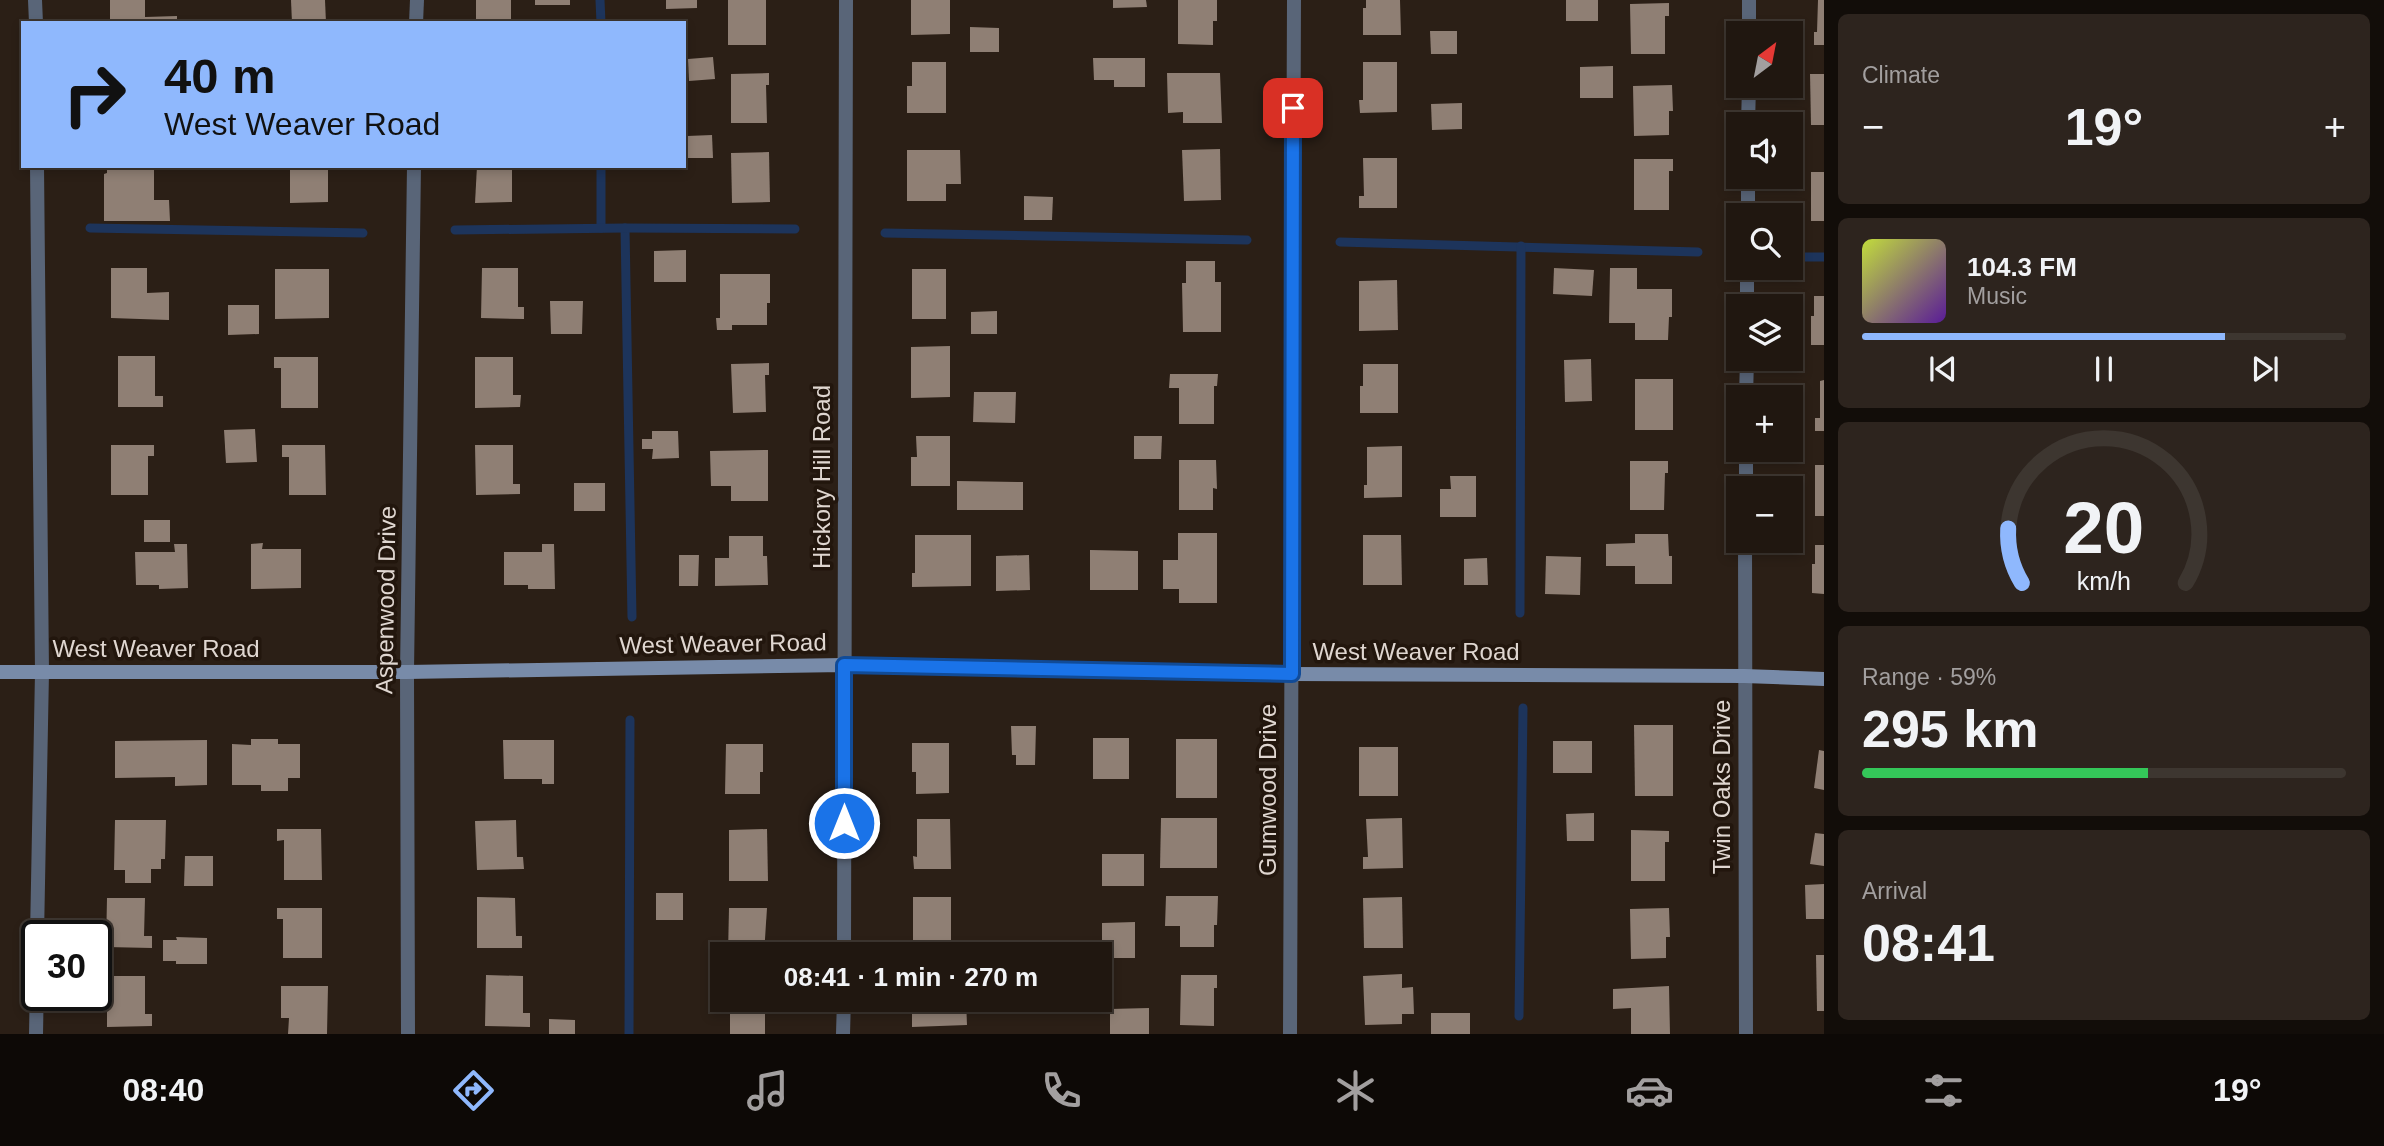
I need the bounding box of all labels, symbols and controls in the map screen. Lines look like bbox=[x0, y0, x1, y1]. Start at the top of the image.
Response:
north arrow bbox=[1726, 21, 1802, 98]
map controls bbox=[1726, 21, 1803, 553]
icon: right bbox=[49, 49, 140, 140]
text: 40 m bbox=[164, 49, 276, 103]
text: Climate bbox=[1862, 62, 1940, 88]
pin bbox=[1263, 78, 1323, 138]
icon: arrive bbox=[1274, 89, 1312, 127]
text: 19° bbox=[2065, 98, 2143, 156]
text: West Weaver Road bbox=[164, 106, 440, 142]
text: − bbox=[1862, 106, 1884, 148]
text: + bbox=[2324, 106, 2346, 148]
button: sound bbox=[1726, 112, 1803, 189]
button: search bbox=[1726, 203, 1803, 280]
text: 104.3 FM bbox=[1967, 252, 2077, 282]
text: Music bbox=[1967, 283, 2027, 309]
button: layers bbox=[1726, 294, 1803, 371]
icon: previous bbox=[1924, 350, 1962, 388]
icon: pause bbox=[2085, 350, 2123, 388]
icon: next bbox=[2246, 350, 2284, 388]
street label: Hickory Hill Road bbox=[808, 385, 835, 569]
button: + bbox=[1726, 385, 1803, 462]
button: − bbox=[1726, 476, 1803, 553]
text: 20 bbox=[2064, 487, 2144, 568]
street label: Aspenwood Drive bbox=[370, 506, 401, 694]
text: km/h bbox=[2077, 567, 2131, 595]
street label: West Weaver Road bbox=[619, 628, 827, 659]
street label: West Weaver Road bbox=[52, 635, 260, 662]
street label: West Weaver Road bbox=[1312, 638, 1520, 665]
text: Range · 59% bbox=[1862, 664, 1996, 690]
street label: Twin Oaks Drive bbox=[1708, 700, 1735, 874]
text: 295 km bbox=[1862, 700, 2038, 758]
street label: Gumwood Drive bbox=[1254, 704, 1281, 876]
position arrow bbox=[807, 786, 881, 860]
text: Arrival bbox=[1862, 878, 1927, 904]
text: 08:41 bbox=[1862, 914, 1995, 972]
speed limit sign: 30 bbox=[21, 920, 112, 1011]
text: 08:41 · 1 min · 270 m bbox=[784, 962, 1038, 992]
icon: directions bbox=[449, 1066, 498, 1115]
icon: music bbox=[743, 1066, 792, 1115]
icon: phone bbox=[1037, 1066, 1086, 1115]
icon: climate bbox=[1331, 1066, 1380, 1115]
icon: car bbox=[1625, 1066, 1674, 1115]
icon: filters bbox=[1919, 1066, 1968, 1115]
text: 08:40 bbox=[122, 1072, 204, 1108]
text: 19° bbox=[2213, 1072, 2262, 1108]

